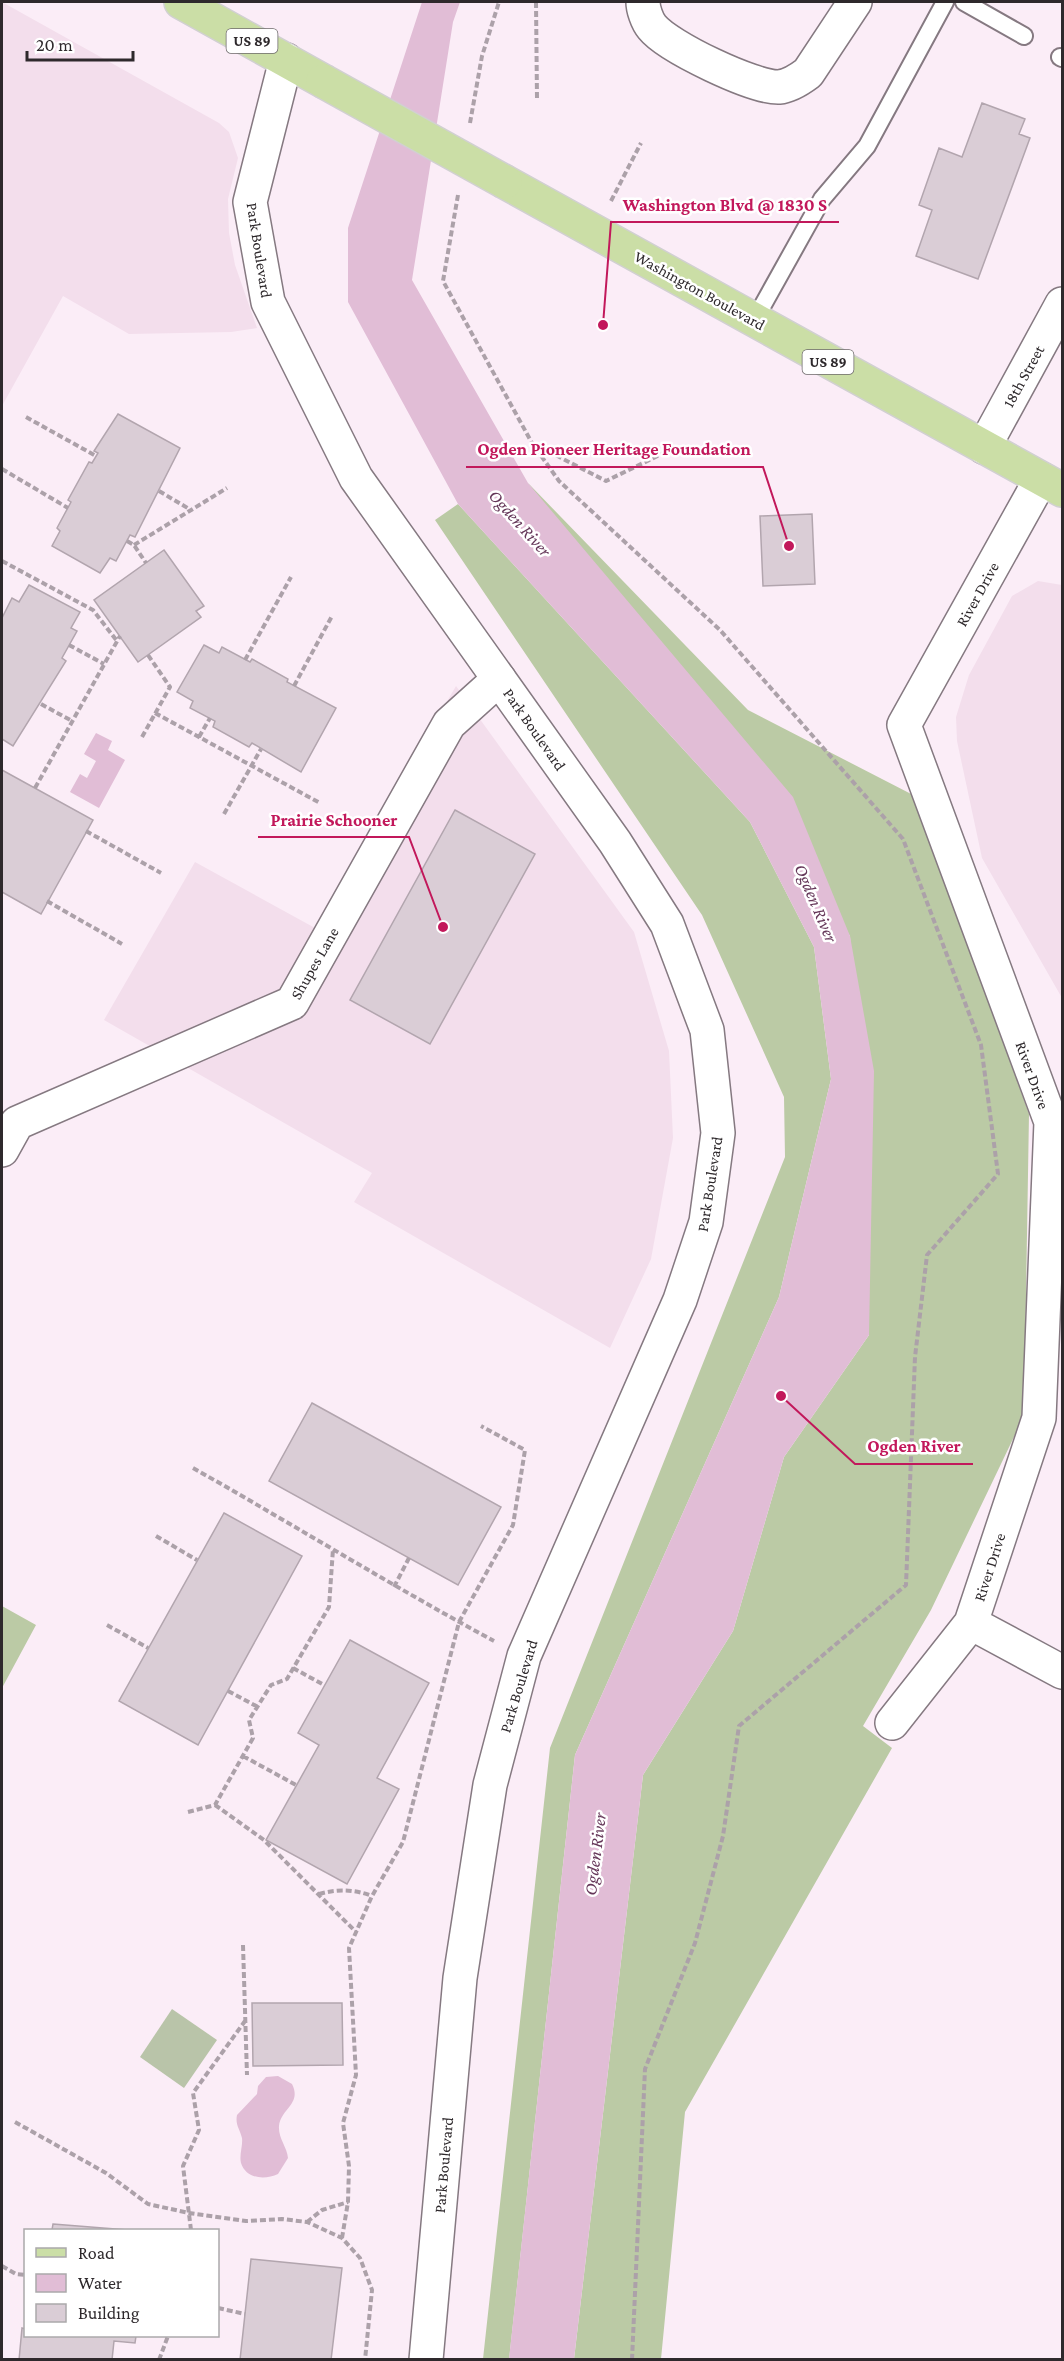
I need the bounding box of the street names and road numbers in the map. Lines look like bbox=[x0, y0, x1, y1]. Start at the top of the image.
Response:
road number: US 89 bbox=[226, 29, 278, 53]
street label: Park Boulevard bbox=[244, 201, 276, 300]
street label: Washington Boulevard bbox=[631, 248, 768, 334]
street label: 18th Street bbox=[999, 342, 1048, 410]
road number: US 89 bbox=[802, 350, 854, 374]
street label: River Drive bbox=[953, 559, 1002, 629]
street label: Park Boulevard bbox=[500, 685, 569, 774]
street label: Shupes Lane bbox=[287, 924, 343, 1003]
street label: River Drive bbox=[1012, 1039, 1053, 1111]
street label: Park Boulevard bbox=[694, 1135, 726, 1233]
street label: River Drive bbox=[970, 1531, 1008, 1603]
street label: Park Boulevard bbox=[496, 1637, 541, 1735]
street label: Park Boulevard bbox=[431, 2116, 456, 2214]

